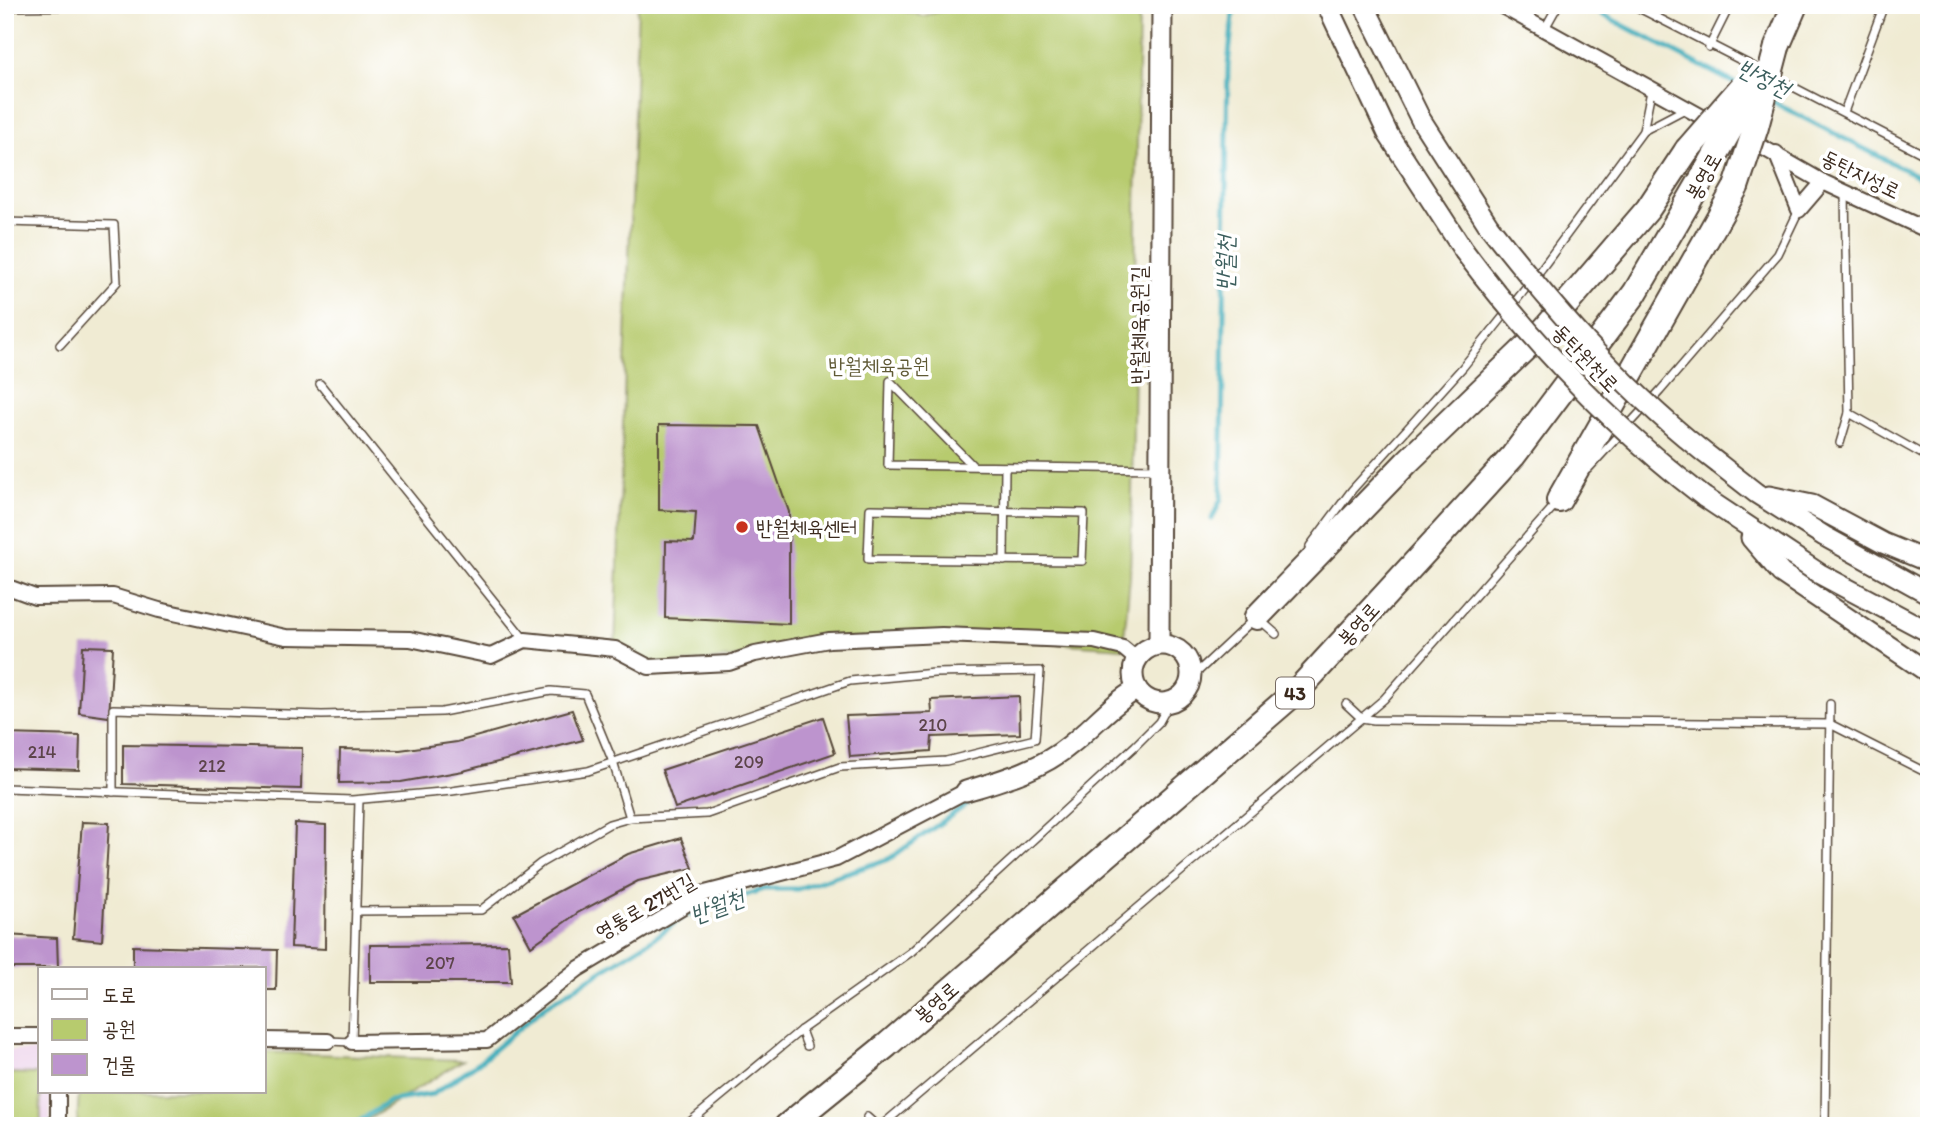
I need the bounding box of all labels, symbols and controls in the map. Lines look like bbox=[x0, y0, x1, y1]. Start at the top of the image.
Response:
water label: 반정천 bbox=[1733, 53, 1797, 104]
street label: 동탄지성로 bbox=[1818, 144, 1904, 204]
street label: 봉영로 bbox=[1679, 148, 1727, 204]
water label: 반월천 bbox=[1211, 233, 1240, 291]
street label: 반월체육공원길 bbox=[1126, 266, 1151, 384]
street label: 동탄원천로 bbox=[1548, 319, 1624, 397]
park label: 반월체육공원 bbox=[828, 353, 930, 378]
place label: 반월체육센터 bbox=[756, 515, 857, 540]
marker: 반월체육센터 bbox=[734, 519, 750, 535]
street label: 봉영로 bbox=[1332, 597, 1384, 651]
road number: 43 bbox=[1276, 678, 1314, 708]
house number: 210 bbox=[919, 714, 947, 736]
house number: 214 bbox=[28, 741, 56, 763]
house number: 209 bbox=[734, 751, 764, 773]
house number: 212 bbox=[198, 755, 226, 777]
street label: 영통로 27번길 bbox=[591, 867, 699, 944]
water label: 반월천 bbox=[686, 882, 750, 929]
house number: 207 bbox=[425, 952, 455, 974]
legend bbox=[38, 967, 266, 1092]
street label: 봉영로 bbox=[909, 976, 963, 1028]
text: 도로 bbox=[102, 982, 136, 1007]
text: 공원 bbox=[102, 1016, 136, 1041]
text: 건물 bbox=[102, 1052, 136, 1077]

